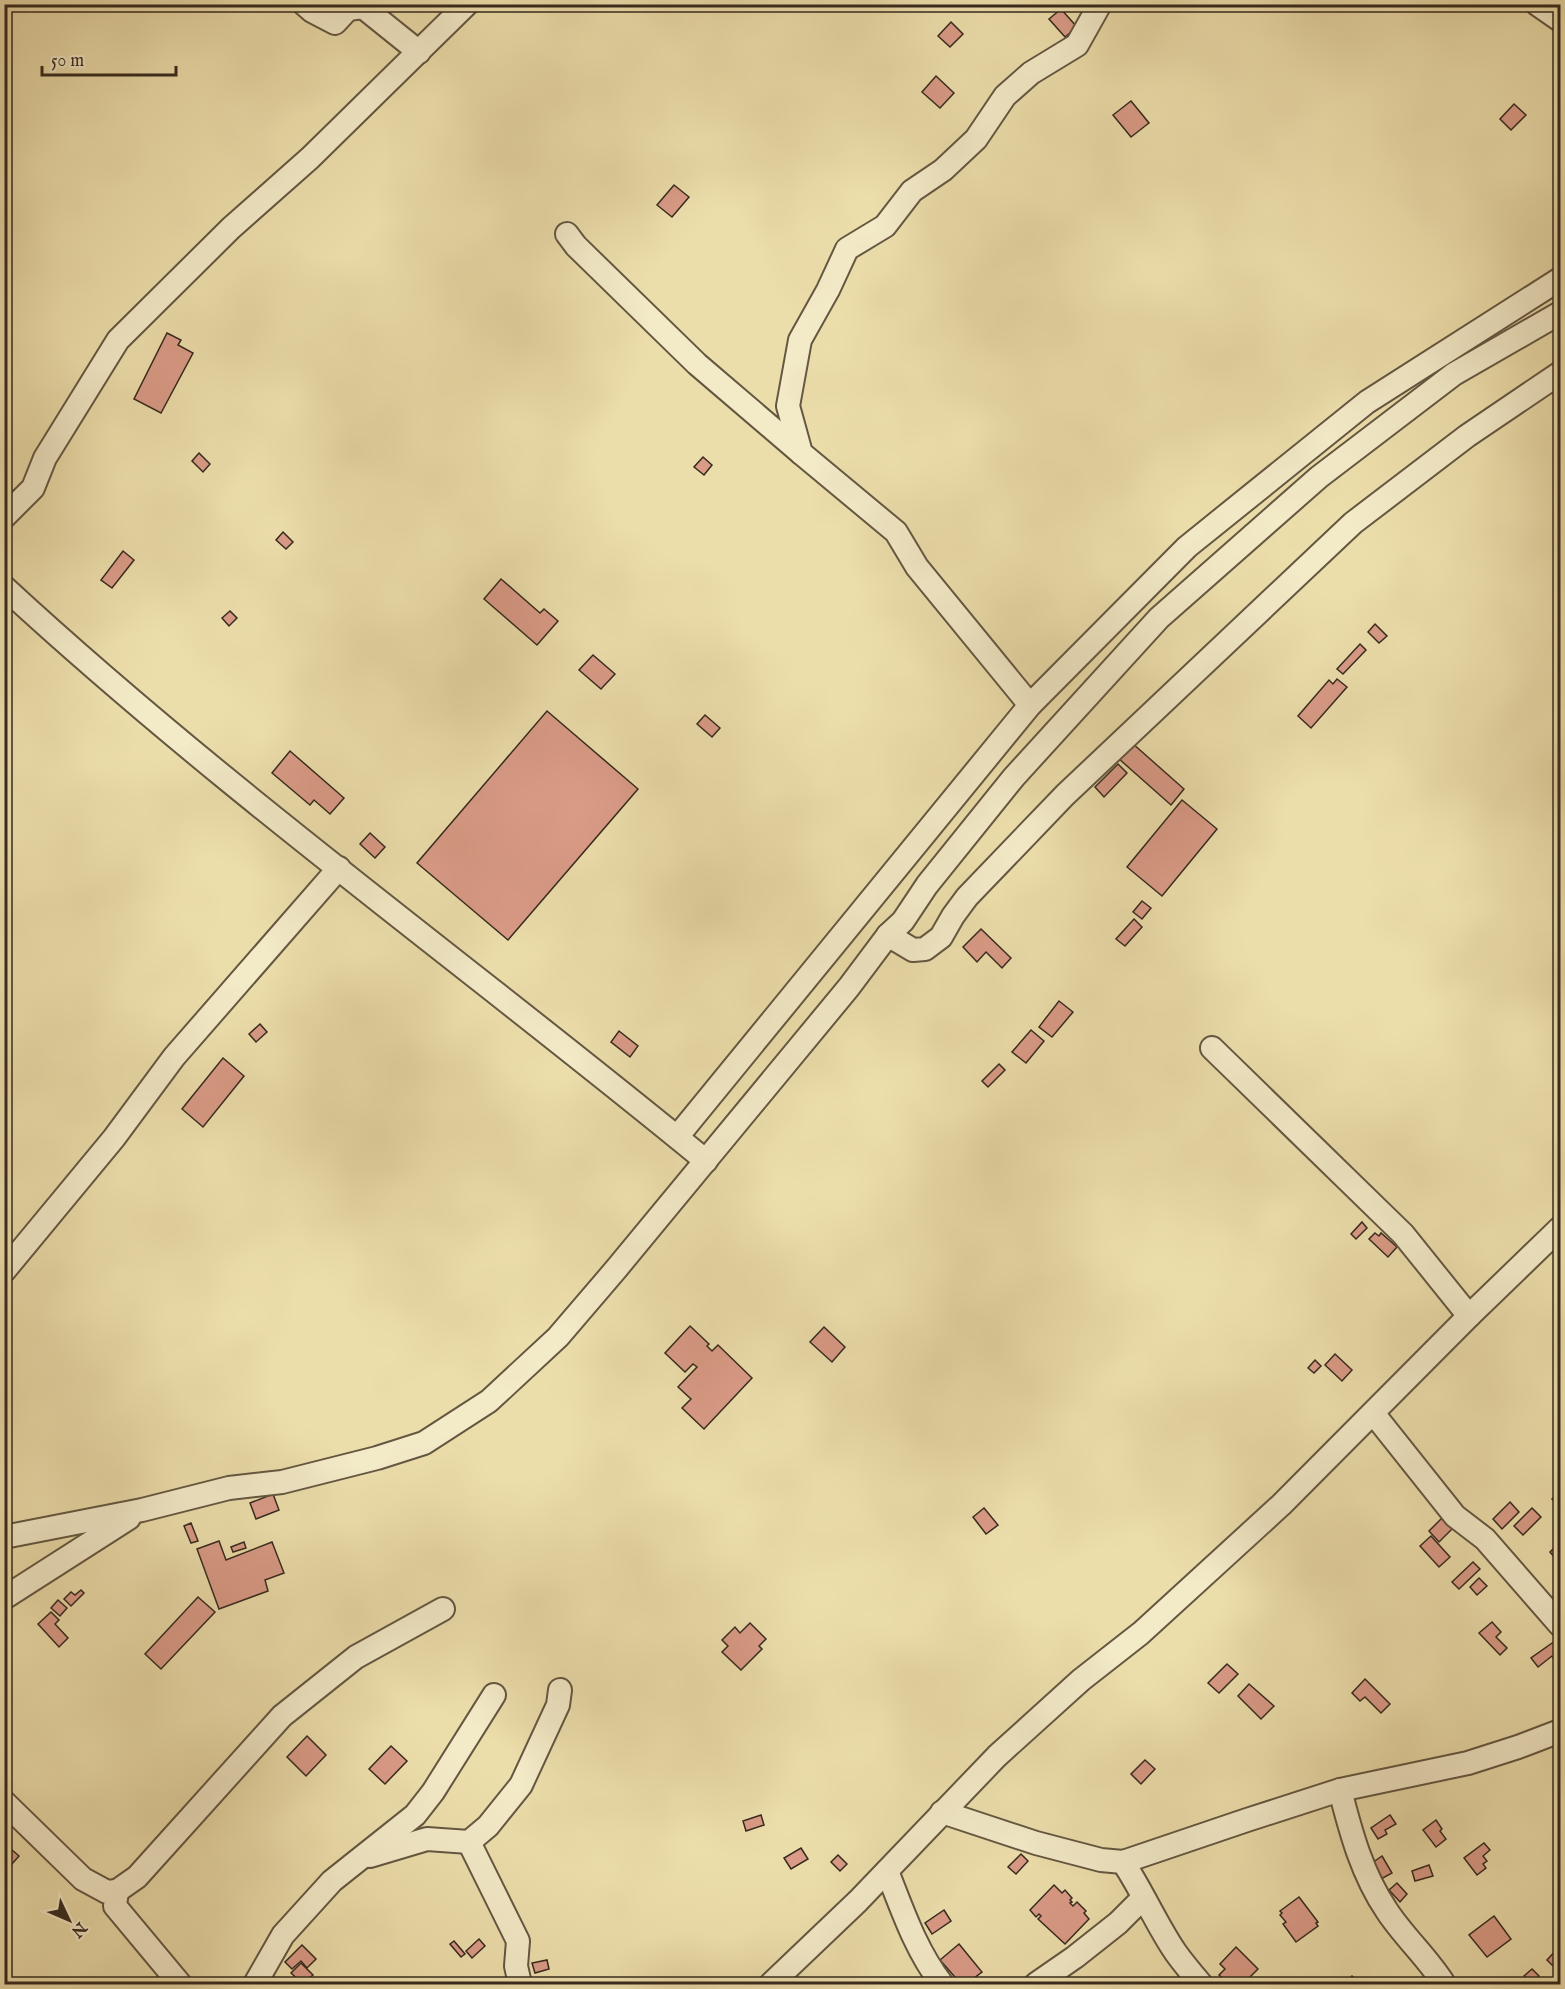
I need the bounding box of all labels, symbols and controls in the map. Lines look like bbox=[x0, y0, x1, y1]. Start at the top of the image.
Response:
scale bar bbox=[42, 39, 176, 77]
text: 50 m bbox=[51, 50, 84, 73]
north arrow bbox=[39, 1890, 99, 1950]
text: N bbox=[66, 1916, 91, 1941]

